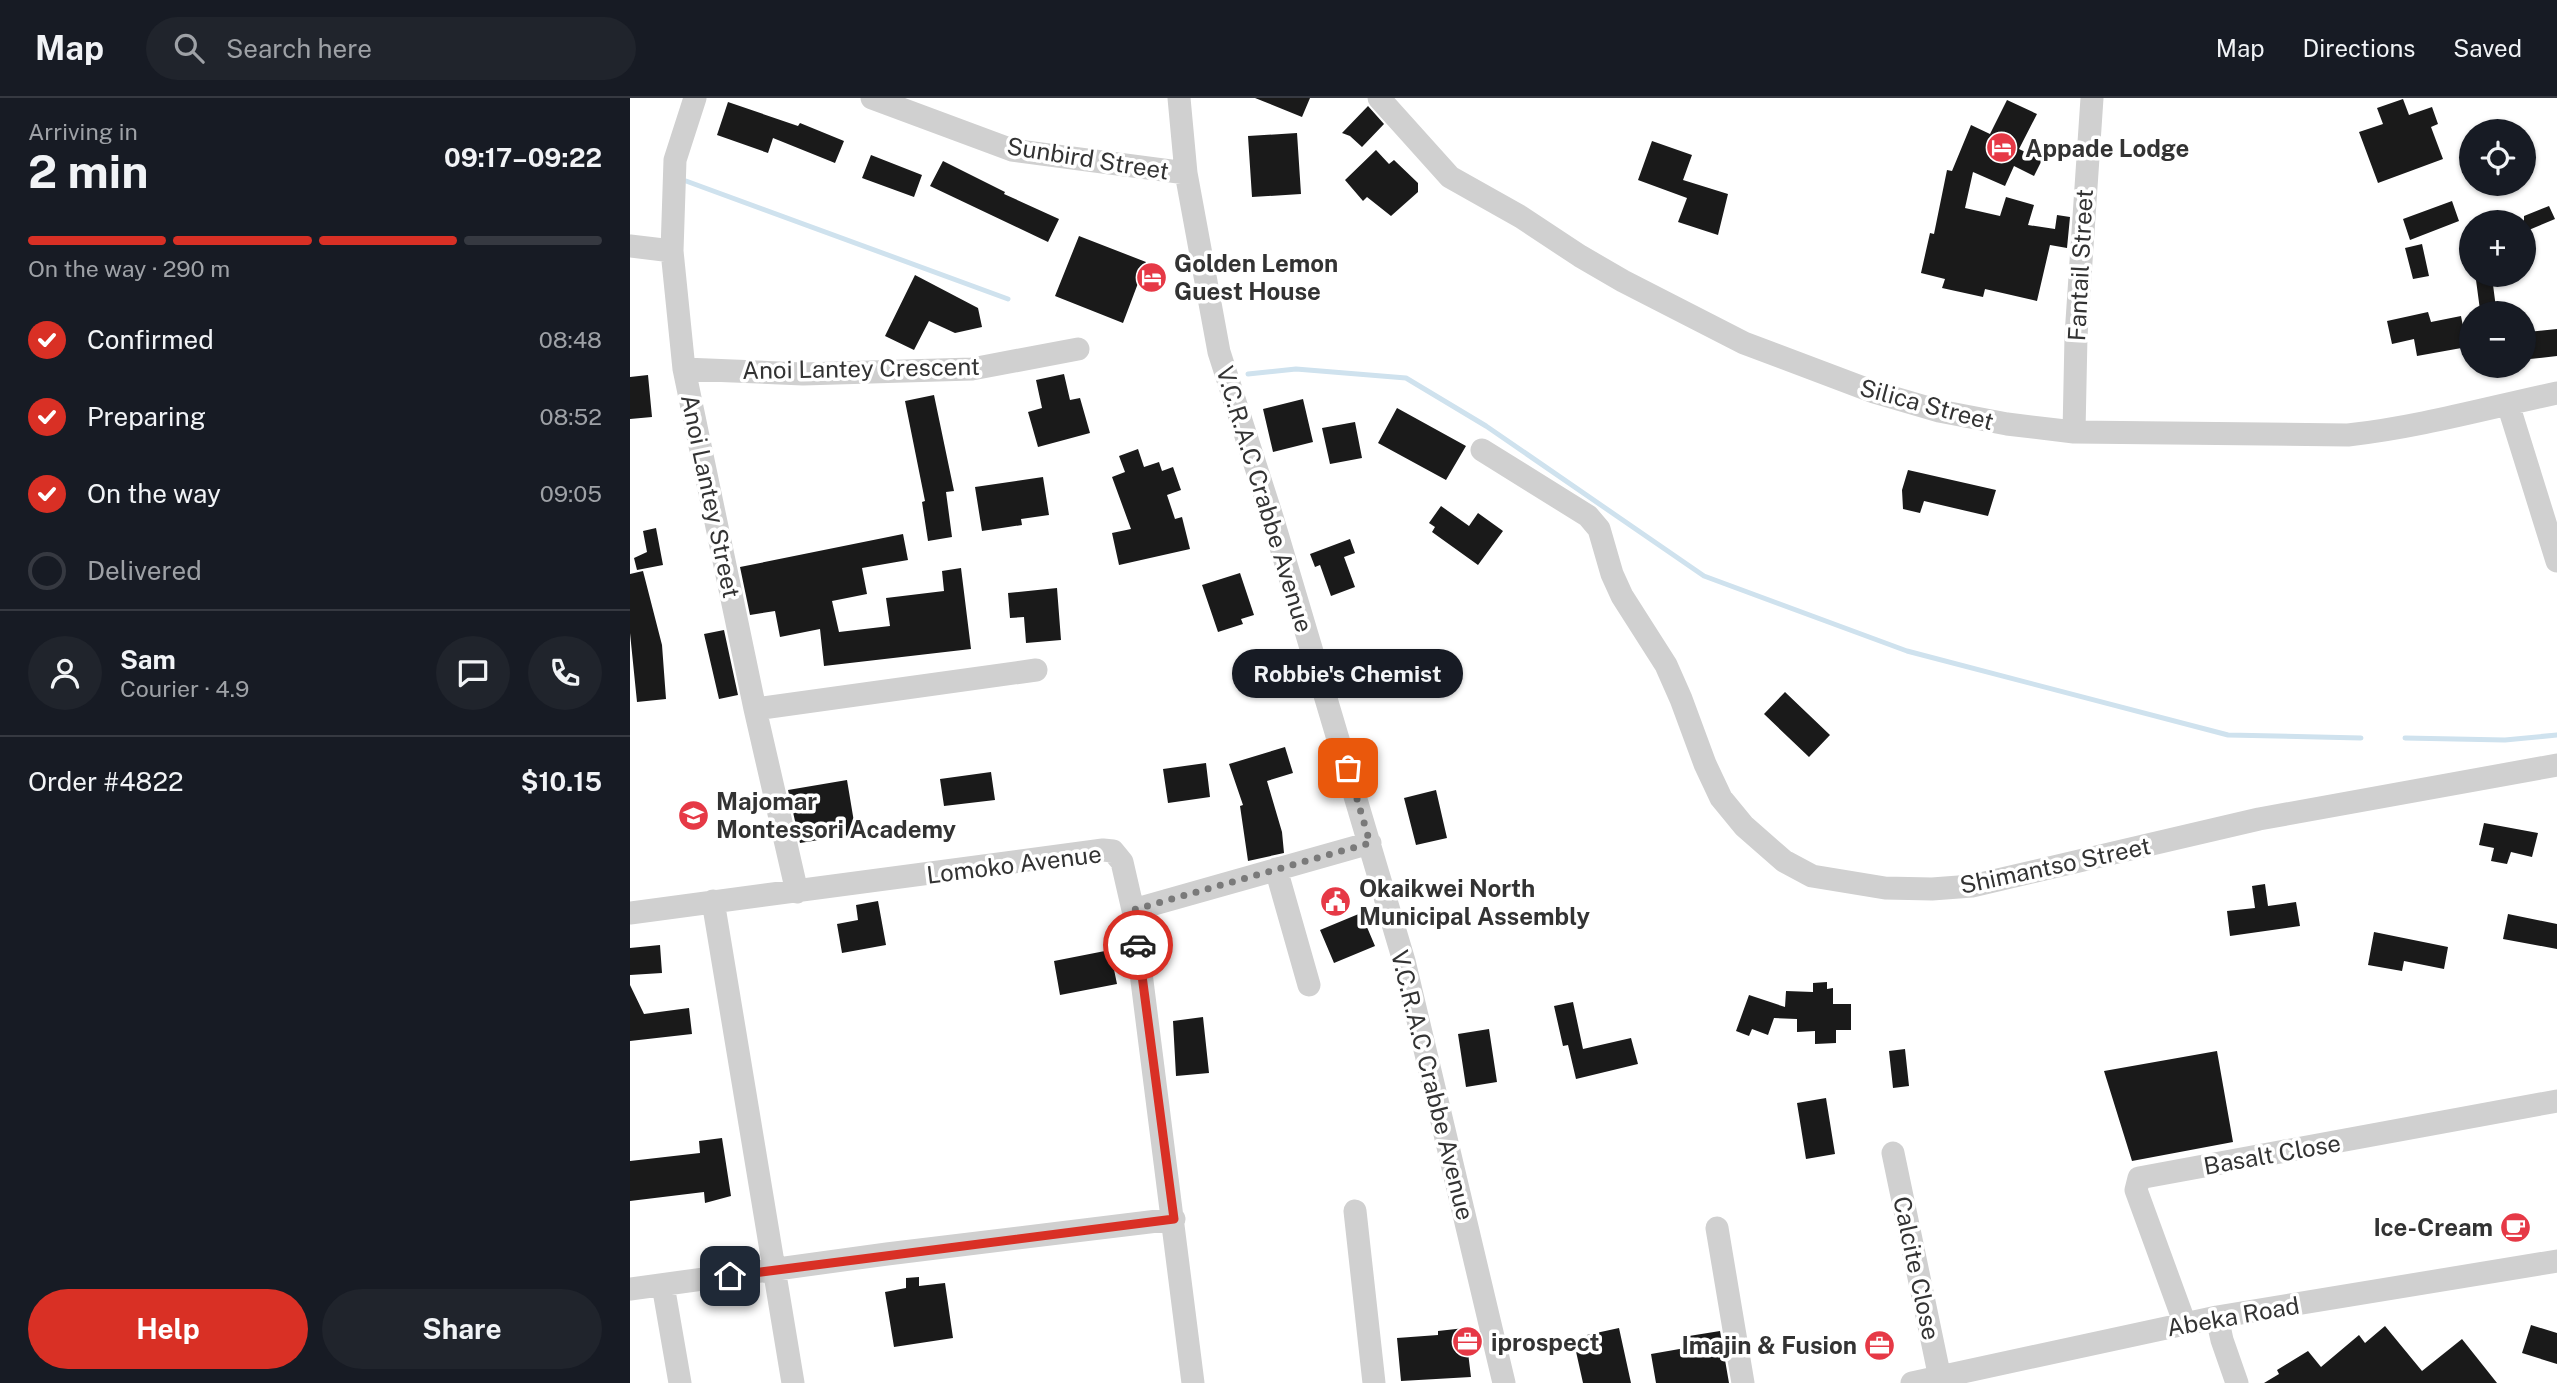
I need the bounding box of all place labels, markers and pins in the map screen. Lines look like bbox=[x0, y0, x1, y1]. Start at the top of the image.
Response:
hotel icon: Appade Lodge bbox=[1985, 131, 2019, 165]
place label: Appade Lodge bbox=[2025, 134, 2189, 162]
place label: Golden Lemon Guest House bbox=[1174, 249, 1338, 305]
hotel icon: Golden Lemon Guest House bbox=[1134, 260, 1168, 294]
callout: Robbie's Chemist bbox=[1232, 649, 1464, 698]
pin bbox=[1318, 738, 1378, 798]
place label: Majomar Montessori Academy bbox=[716, 787, 957, 843]
school or university icon: Majomar Montessori Academy bbox=[676, 798, 710, 832]
place label: Okaikwei North Municipal Assembly bbox=[1359, 874, 1590, 930]
public building icon: Okaikwei North Municipal Assembly bbox=[1319, 885, 1353, 919]
cafe icon: Ice-Cream bbox=[2499, 1210, 2533, 1244]
place label: Ice-Cream bbox=[2373, 1213, 2493, 1241]
pin bbox=[700, 1246, 760, 1306]
office icon: iprospect bbox=[1451, 1325, 1485, 1359]
place label: iprospect bbox=[1491, 1328, 1599, 1356]
office icon: Imajin & Fusion bbox=[1863, 1328, 1897, 1362]
place label: Imajin & Fusion bbox=[1681, 1331, 1857, 1359]

